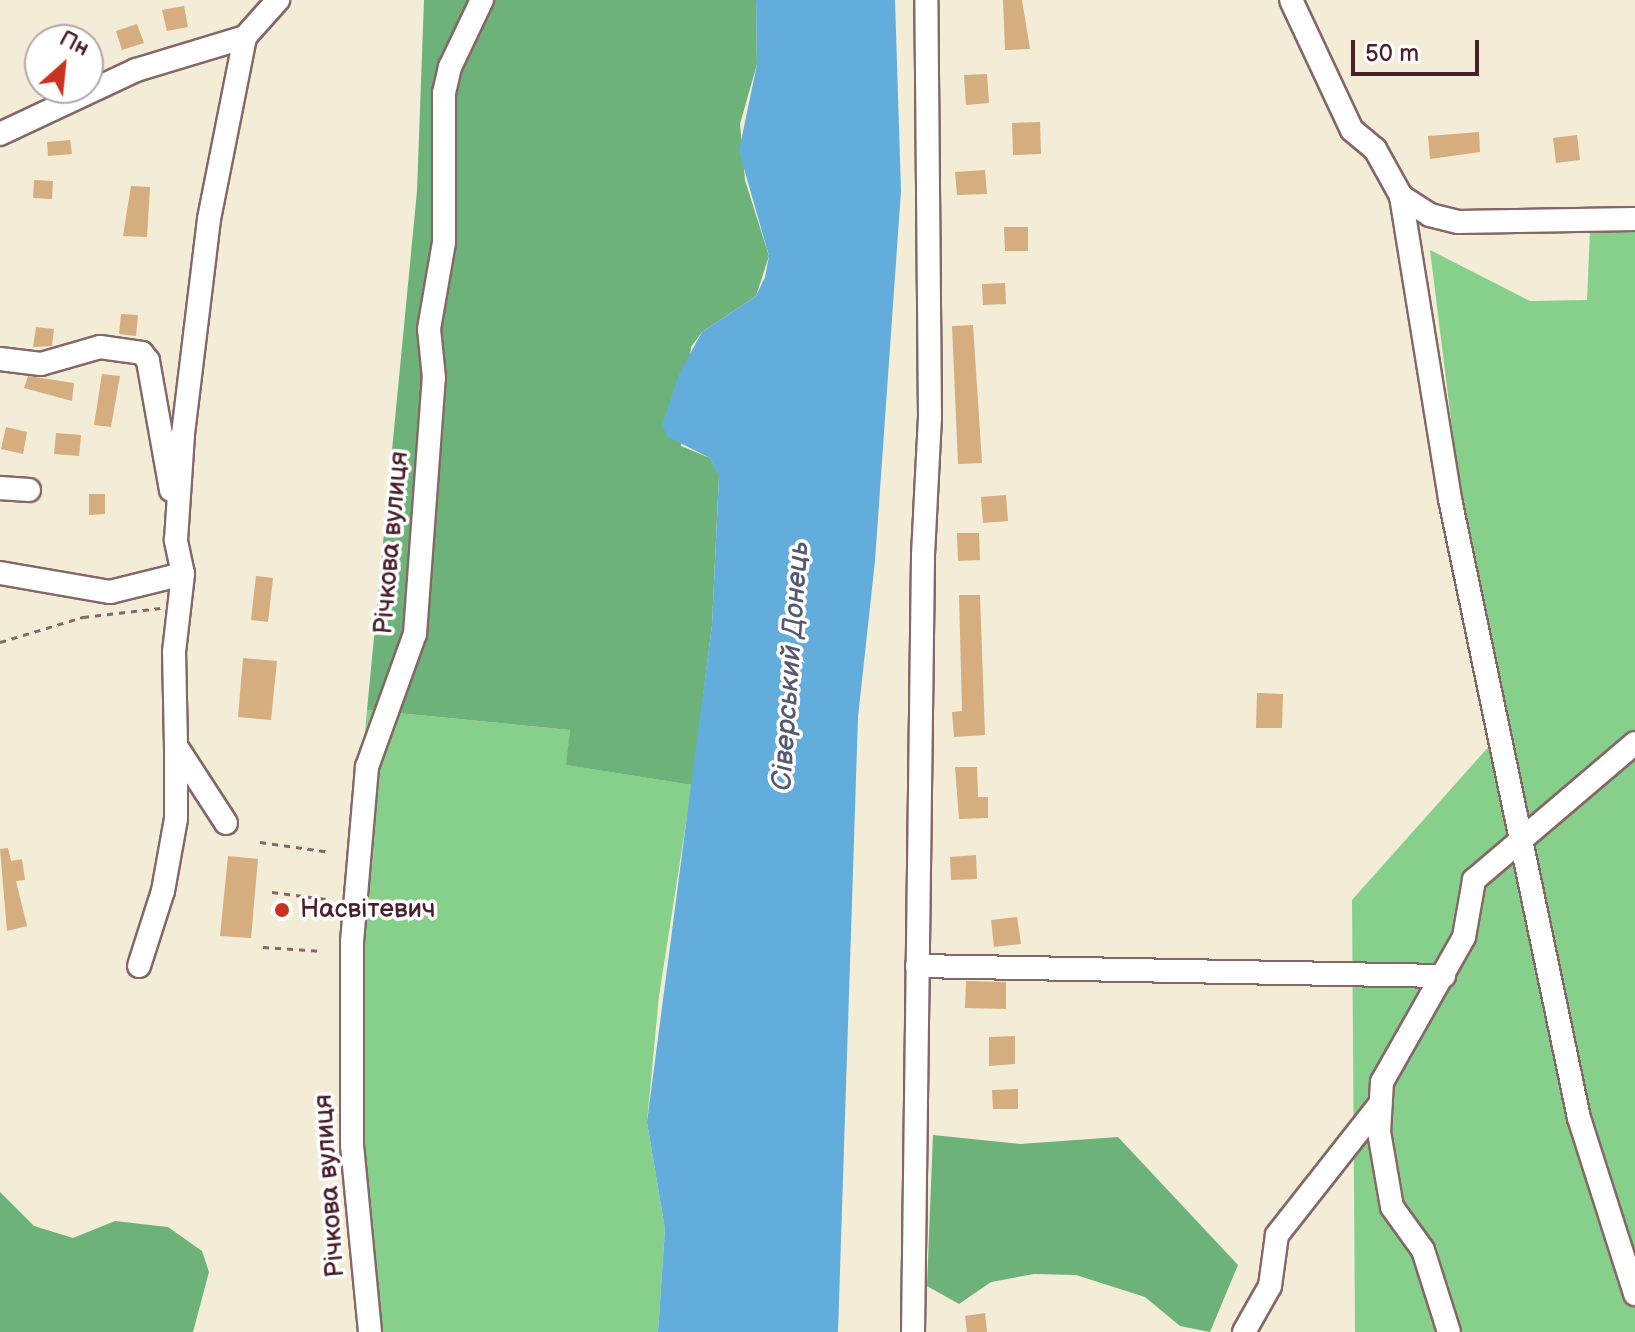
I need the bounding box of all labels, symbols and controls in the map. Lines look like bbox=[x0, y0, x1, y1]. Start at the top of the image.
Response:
north arrow bbox=[24, 24, 104, 104]
scale bar bbox=[1355, 24, 1483, 74]
text: Пн bbox=[55, 25, 93, 63]
text: 50 m bbox=[1365, 39, 1419, 68]
street label: Річкова вулиця bbox=[368, 450, 416, 636]
water label: Сіверський Донець bbox=[766, 540, 816, 792]
place label: Насвітевич bbox=[300, 894, 436, 926]
marker: Насвітевич bbox=[271, 899, 293, 921]
street label: Річкова вулиця bbox=[308, 1093, 352, 1279]

